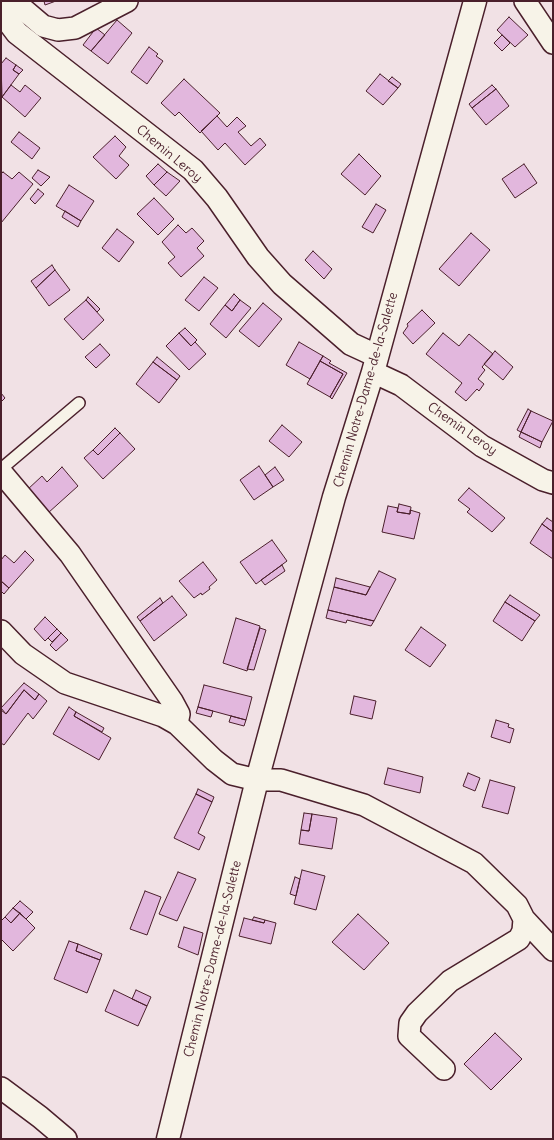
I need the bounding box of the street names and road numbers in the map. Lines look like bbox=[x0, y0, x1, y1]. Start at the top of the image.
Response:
street label: Chemin Leroy bbox=[133, 122, 205, 186]
street label: Chemin Notre-Dame-de-la-Salette bbox=[331, 291, 401, 489]
street label: Chemin Leroy bbox=[424, 399, 500, 459]
street label: Chemin Notre-Dame-de-la-Salette bbox=[181, 859, 245, 1059]

